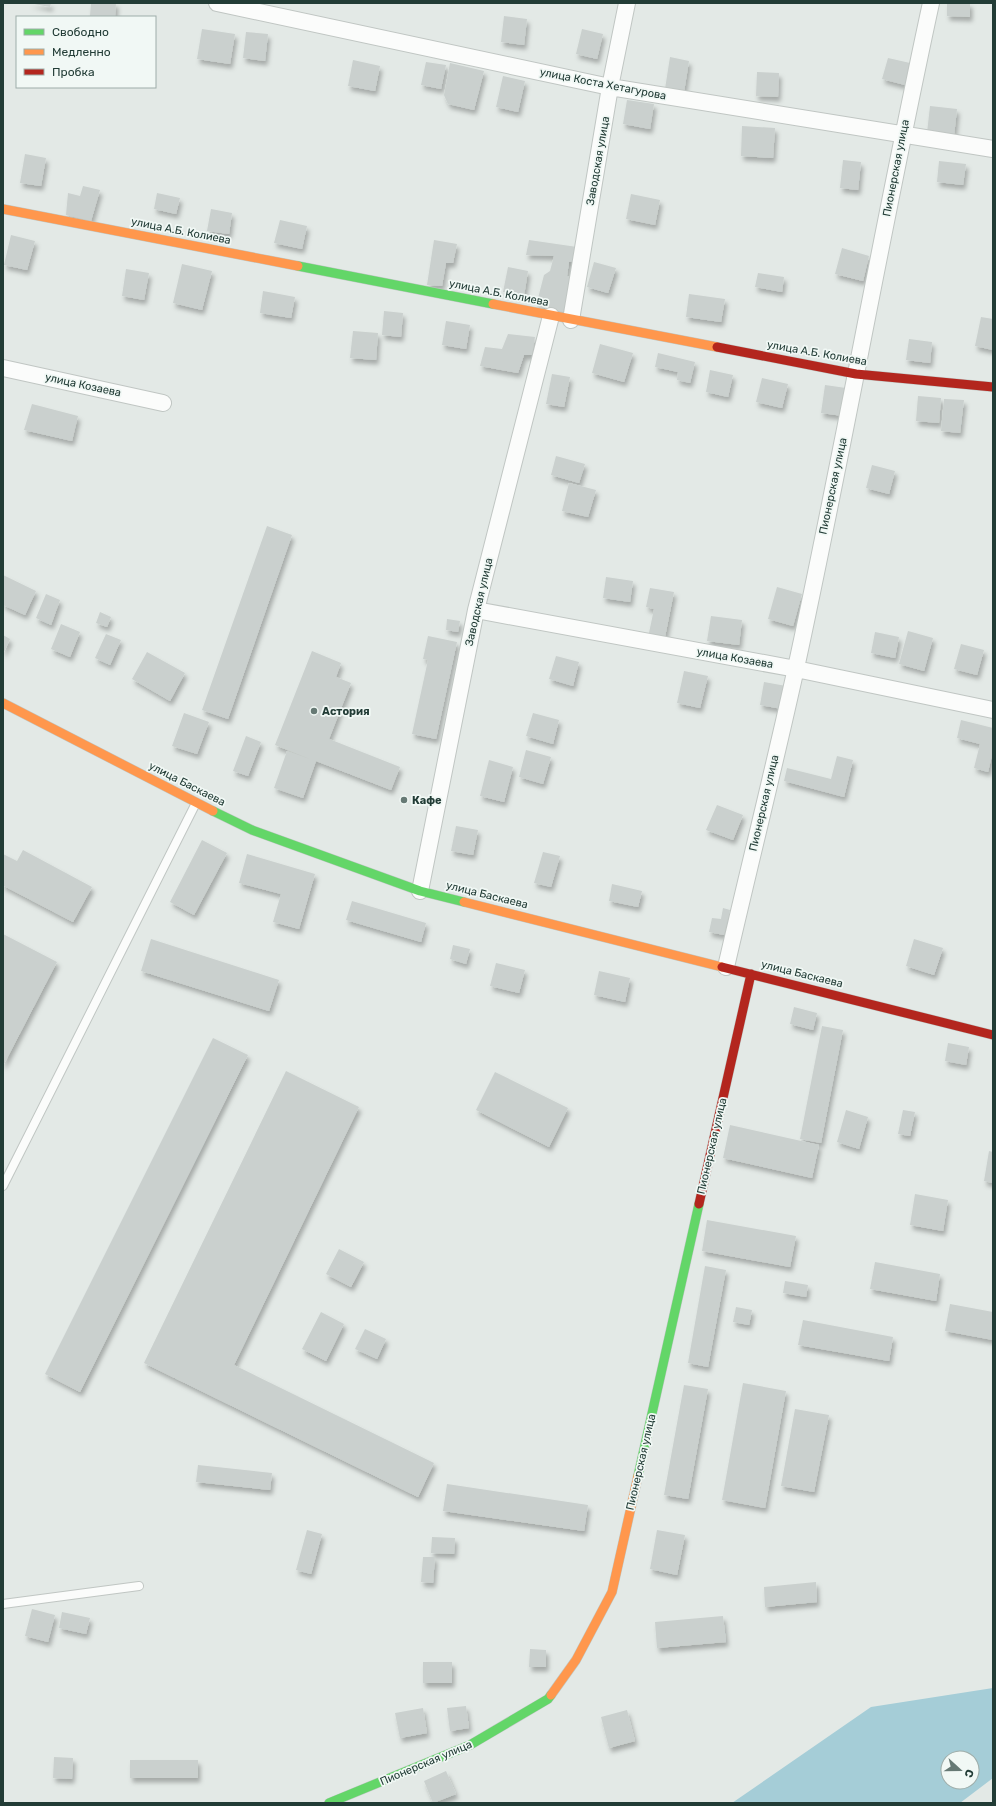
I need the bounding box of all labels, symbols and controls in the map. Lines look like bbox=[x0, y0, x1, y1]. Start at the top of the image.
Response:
legend bbox=[16, 16, 156, 88]
text: Свободно bbox=[52, 25, 109, 39]
text: Медленно bbox=[52, 45, 111, 59]
text: Пробка bbox=[52, 65, 95, 79]
street label: улица Коста Хетагурова bbox=[539, 65, 667, 103]
street label: Заводская улица bbox=[584, 115, 612, 207]
street label: Пионерская улица bbox=[880, 118, 912, 218]
street label: улица А.Б. Колиева bbox=[130, 215, 232, 247]
street label: улица А.Б. Колиева bbox=[448, 277, 550, 309]
street label: улица А.Б. Колиева bbox=[766, 338, 868, 368]
street label: улица Козаева bbox=[44, 371, 122, 399]
street label: Пионерская улица bbox=[816, 436, 850, 536]
street label: Заводская улица bbox=[463, 557, 495, 647]
street label: улица Козаева bbox=[696, 645, 774, 671]
place label: Астория bbox=[322, 705, 370, 718]
marker: Астория bbox=[309, 706, 319, 716]
street label: Пионерская улица bbox=[747, 753, 781, 853]
street label: улица Баскаева bbox=[147, 759, 227, 809]
place label: Кафе bbox=[412, 794, 442, 807]
marker: Кафе bbox=[399, 795, 409, 805]
street label: улица Баскаева bbox=[445, 879, 529, 911]
street label: улица Баскаева bbox=[760, 958, 844, 990]
street label: Пионерская улица bbox=[695, 1096, 729, 1196]
street label: Пионерская улица bbox=[624, 1412, 658, 1512]
street label: Пионерская улица bbox=[378, 1738, 474, 1788]
north arrow bbox=[940, 1750, 980, 1790]
text: С bbox=[961, 1767, 976, 1780]

